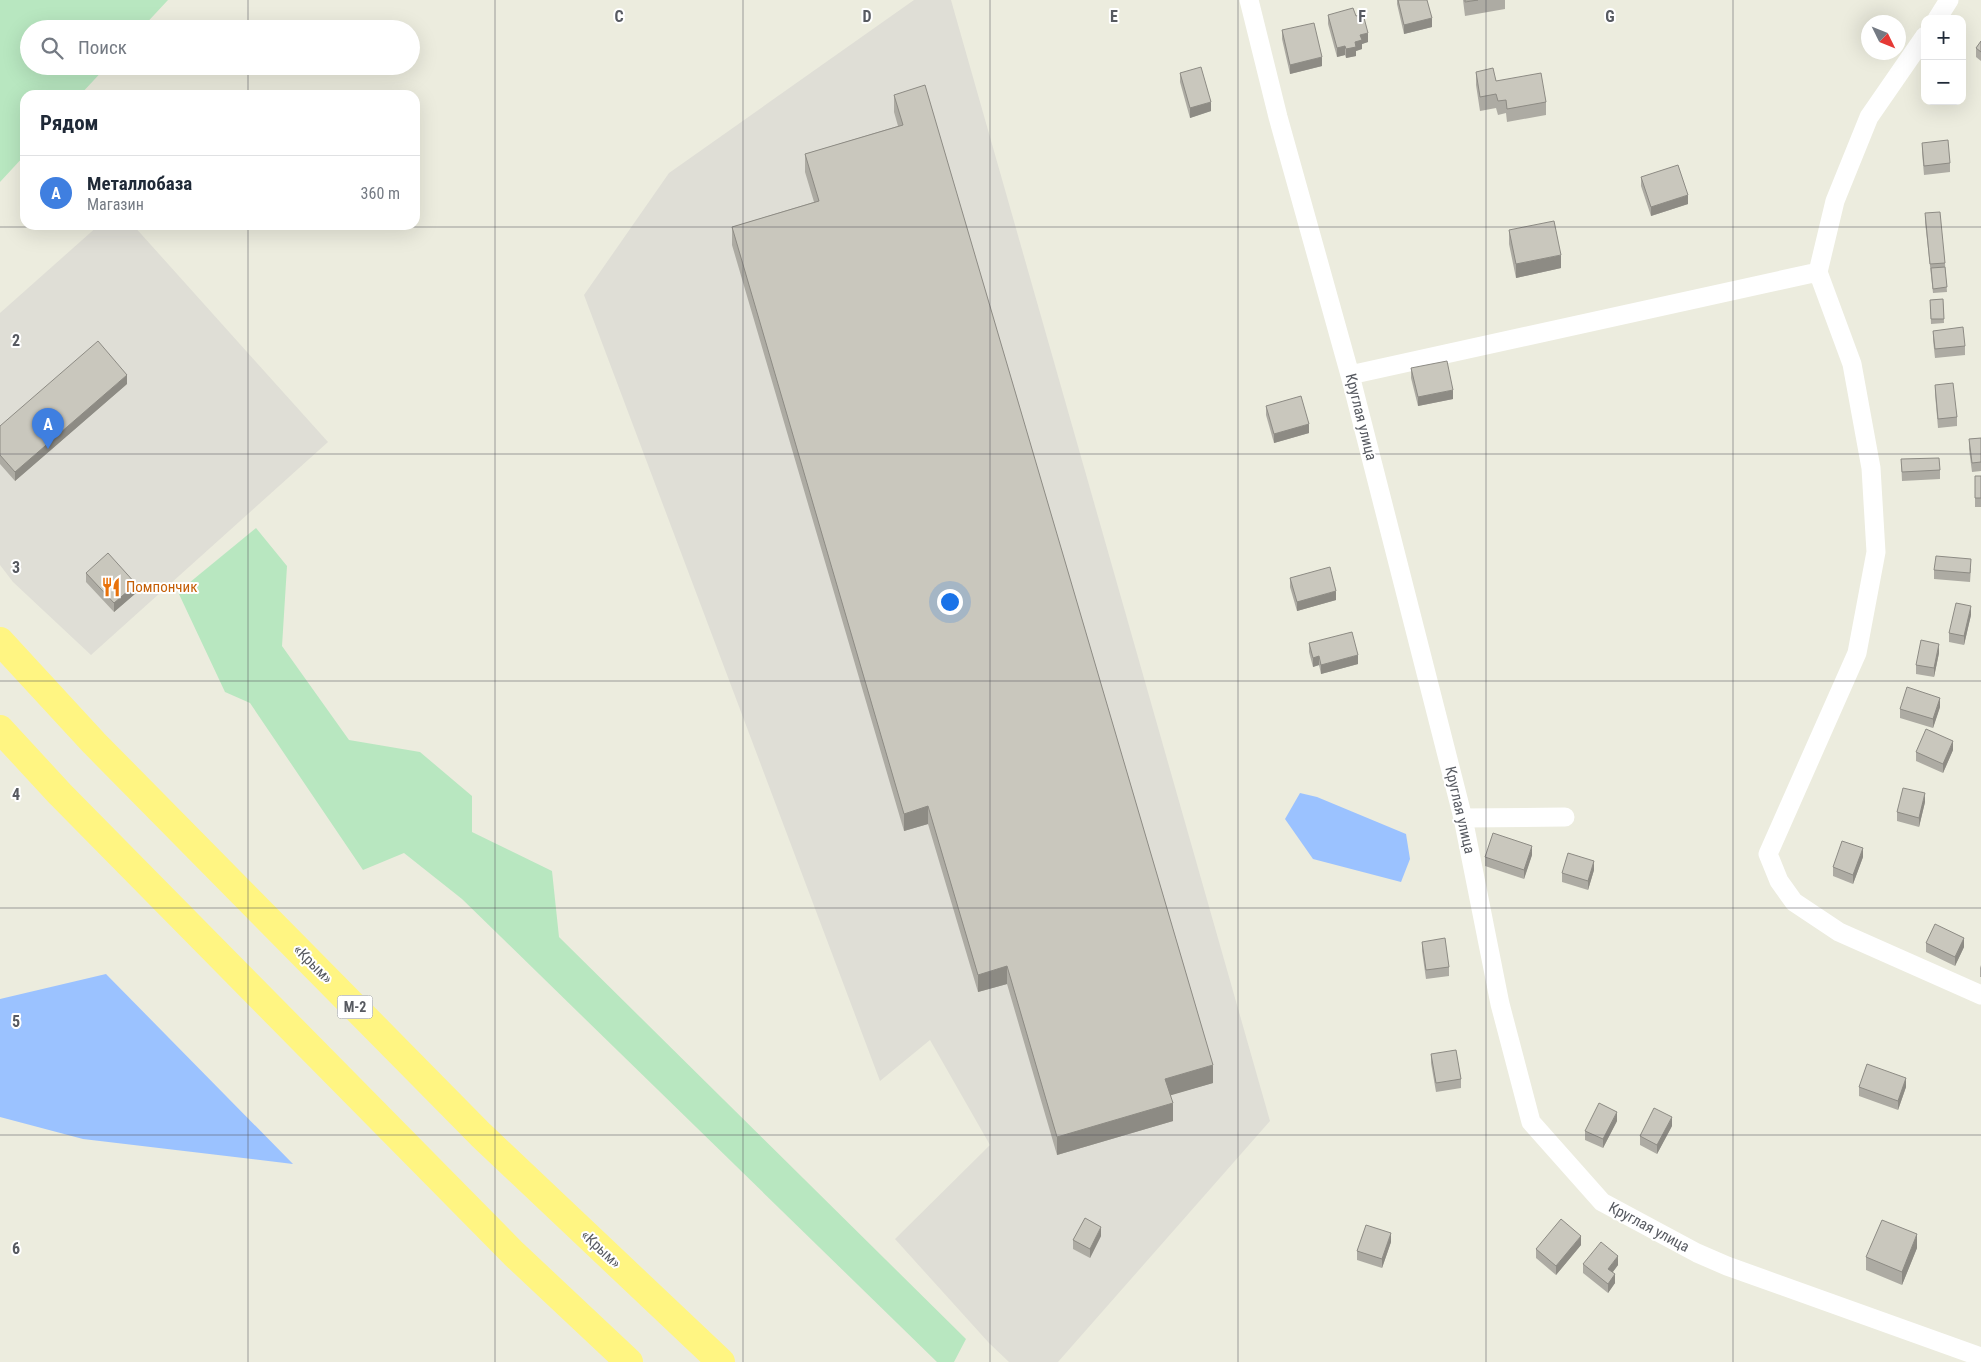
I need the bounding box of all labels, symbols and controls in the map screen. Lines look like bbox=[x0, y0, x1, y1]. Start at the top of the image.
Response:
text: C bbox=[614, 7, 624, 26]
text: D bbox=[862, 7, 872, 26]
text: E bbox=[1110, 7, 1118, 26]
text: F bbox=[1358, 7, 1366, 26]
text: G bbox=[1605, 7, 1615, 26]
north arrow bbox=[1861, 15, 1906, 60]
map controls bbox=[1921, 15, 1966, 105]
button: + bbox=[1921, 15, 1966, 60]
search box bbox=[20, 20, 420, 75]
icon: search bbox=[38, 34, 66, 62]
text: Поиск bbox=[78, 36, 127, 59]
button: − bbox=[1921, 60, 1966, 105]
text: Рядом bbox=[40, 111, 99, 135]
text: Металлобаза bbox=[87, 172, 192, 195]
text: A bbox=[51, 184, 61, 203]
text: 360 m bbox=[361, 184, 400, 203]
text: Магазин bbox=[87, 195, 144, 214]
text: 2 bbox=[12, 331, 20, 350]
street label: Круглая улица bbox=[1342, 372, 1380, 462]
pin: A bbox=[32, 408, 64, 449]
text: 3 bbox=[12, 558, 20, 577]
restaurant icon: Помпончик bbox=[100, 576, 122, 598]
place label: Помпончик bbox=[126, 578, 197, 596]
your location bbox=[937, 589, 963, 615]
street label: Круглая улица bbox=[1441, 765, 1479, 855]
text: 4 bbox=[12, 785, 20, 804]
street label: «Крым» bbox=[290, 941, 336, 987]
road number: М-2 bbox=[338, 996, 372, 1019]
text: 5 bbox=[12, 1012, 20, 1031]
street label: Круглая улица bbox=[1606, 1198, 1692, 1256]
street label: «Крым» bbox=[577, 1226, 625, 1272]
text: 6 bbox=[12, 1239, 20, 1258]

